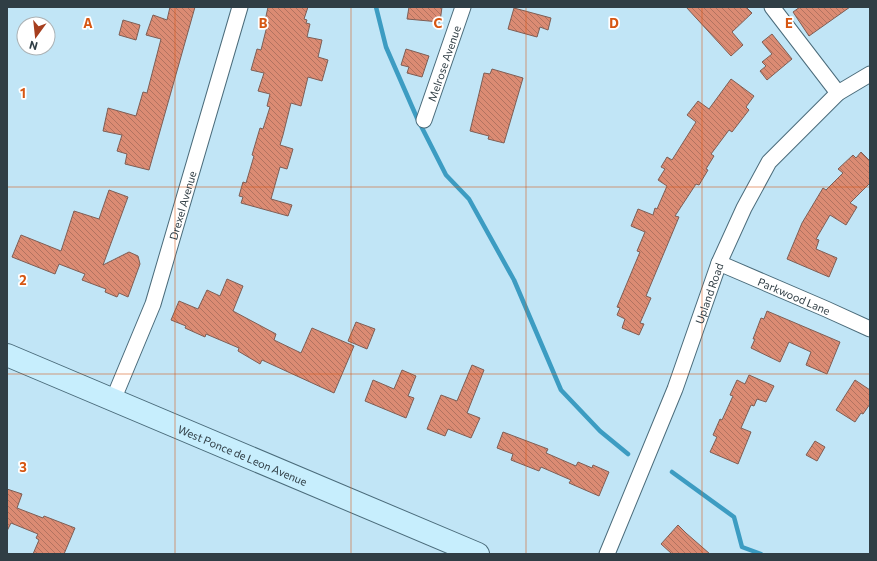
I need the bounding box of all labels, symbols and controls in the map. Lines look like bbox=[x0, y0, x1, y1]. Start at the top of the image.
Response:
text: A bbox=[83, 15, 93, 31]
text: B bbox=[259, 15, 268, 31]
text: C bbox=[434, 15, 443, 31]
text: D bbox=[609, 15, 619, 31]
text: E bbox=[785, 15, 793, 31]
north arrow bbox=[16, 16, 56, 56]
street label: Melrose Avenue bbox=[424, 23, 463, 103]
text: N bbox=[28, 39, 39, 53]
text: 1 bbox=[20, 85, 26, 101]
street label: Drexel Avenue bbox=[166, 169, 198, 241]
street label: Upland Road bbox=[692, 261, 725, 325]
text: 2 bbox=[19, 272, 27, 288]
street label: Parkwood Lane bbox=[756, 274, 833, 317]
street label: West Ponce de Leon Avenue bbox=[176, 422, 310, 488]
text: 3 bbox=[19, 459, 27, 475]

